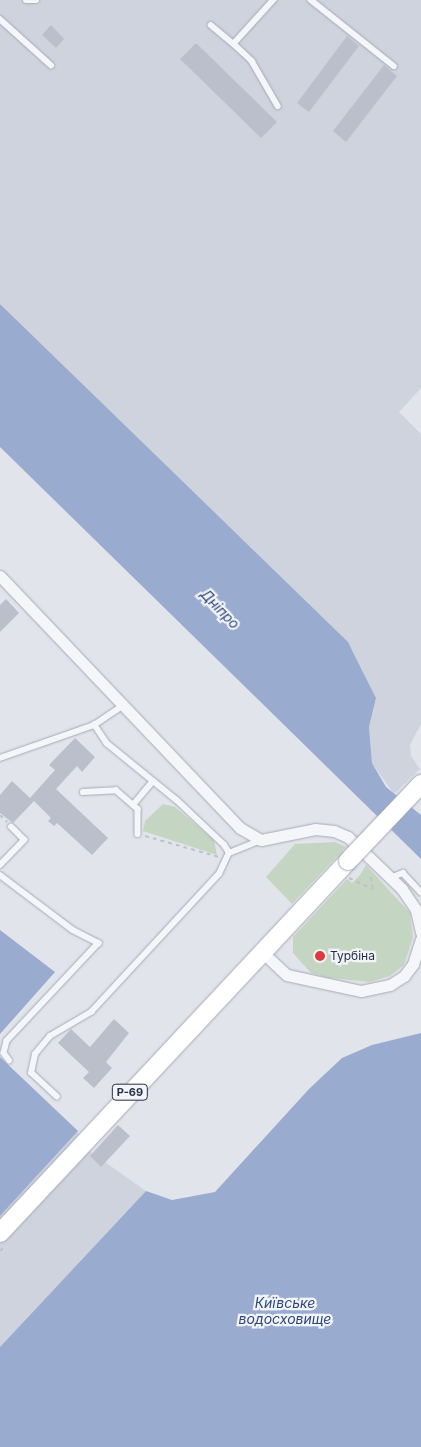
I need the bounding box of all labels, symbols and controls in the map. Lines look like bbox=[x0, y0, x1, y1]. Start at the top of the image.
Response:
water label: Дніпро bbox=[197, 586, 243, 632]
place label: Турбіна bbox=[330, 949, 375, 963]
marker: Турбіна bbox=[314, 950, 326, 962]
road number: Р-69 bbox=[111, 1084, 149, 1100]
water label: Київське водосховище bbox=[239, 1295, 331, 1328]

